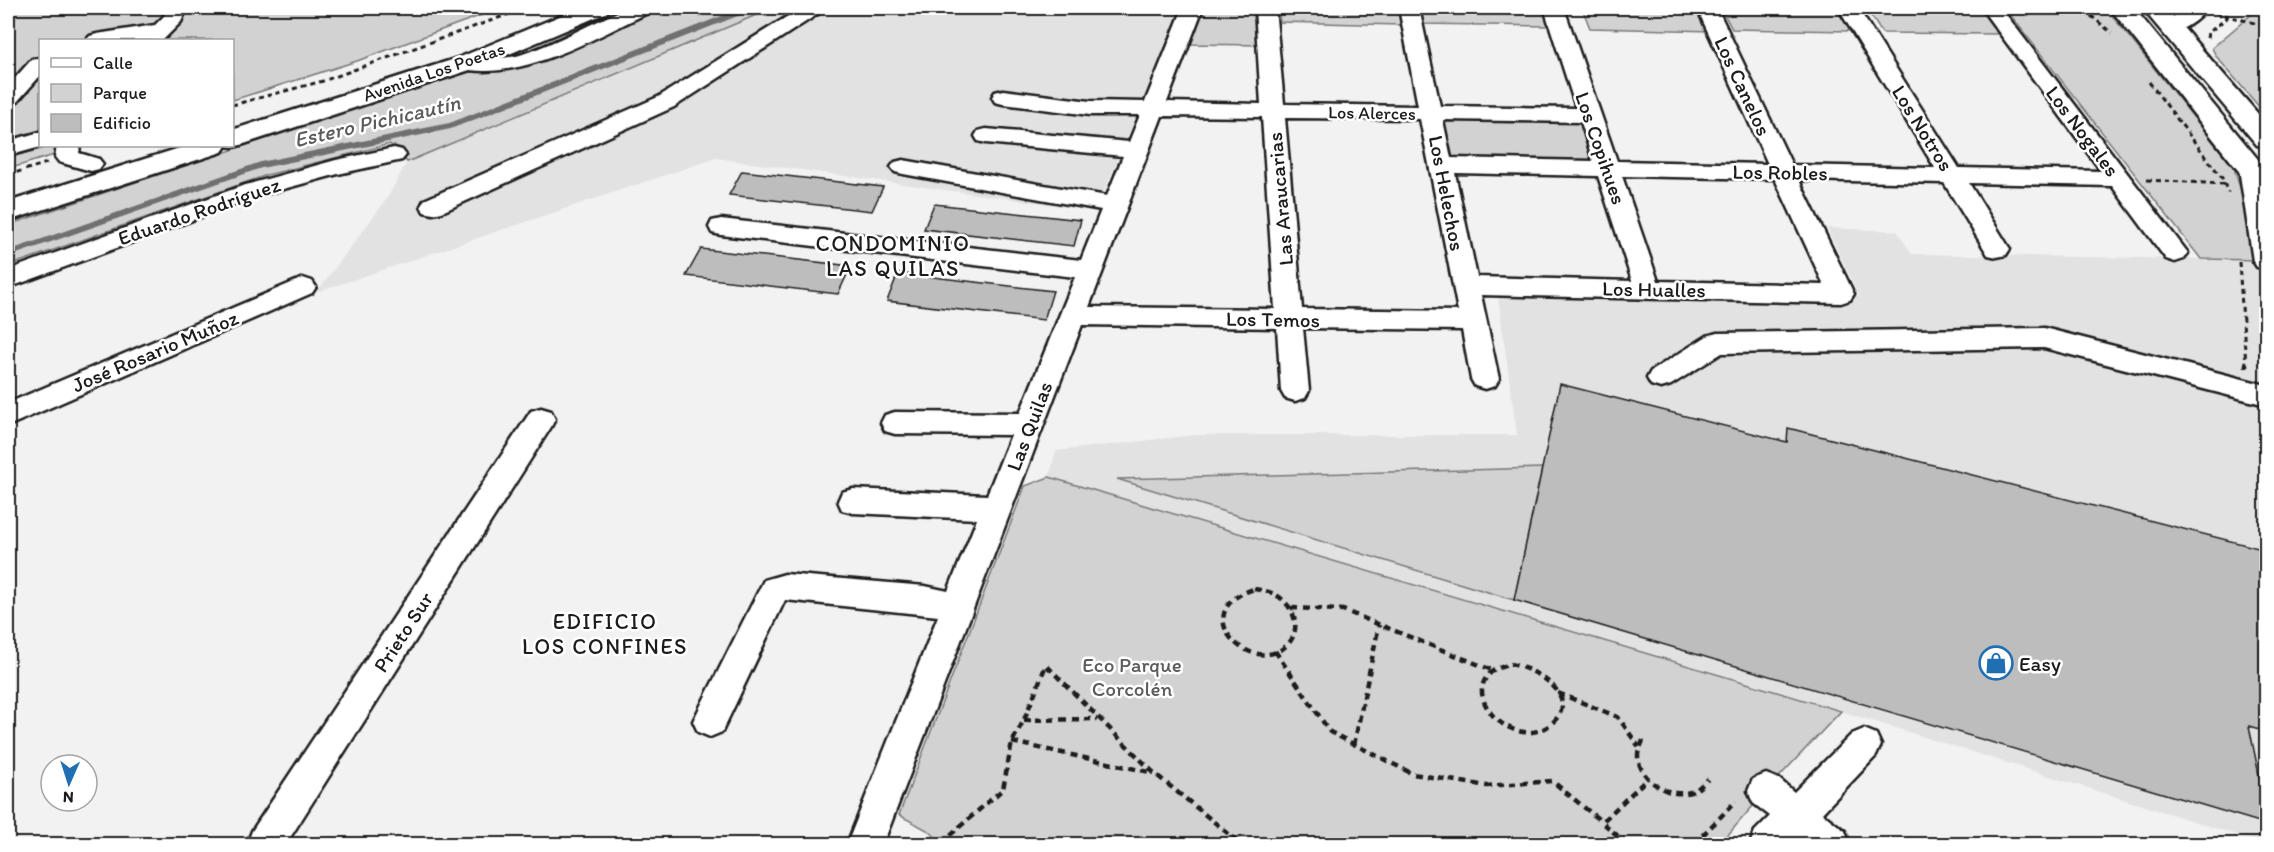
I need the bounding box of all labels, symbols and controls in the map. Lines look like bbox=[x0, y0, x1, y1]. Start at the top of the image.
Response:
street label: Los Canelos bbox=[1709, 32, 1777, 140]
street label: Avenida Los Poetas bbox=[360, 37, 508, 107]
legend bbox=[39, 39, 234, 147]
text: Calle bbox=[93, 52, 133, 74]
street label: Los Notros bbox=[1887, 80, 1959, 176]
street label: Los Nogales bbox=[2041, 81, 2125, 181]
text: Parque bbox=[93, 82, 147, 104]
street label: Los Copihues bbox=[1570, 88, 1632, 208]
water label: Estero Pichicautín bbox=[291, 89, 463, 153]
street label: Los Alerces bbox=[1328, 101, 1416, 125]
text: Edificio bbox=[93, 112, 151, 134]
street label: Las Araucarias bbox=[1262, 131, 1298, 267]
street label: Los Helechos bbox=[1424, 133, 1470, 253]
street label: Los Robles bbox=[1732, 159, 1828, 185]
street label: Eduardo Rodríguez bbox=[114, 171, 284, 251]
district label: CONDOMINIO LAS QUILAS bbox=[816, 230, 970, 282]
street label: Los Hualles bbox=[1602, 276, 1706, 302]
street label: José Rosario Muñoz bbox=[68, 305, 242, 397]
street label: Los Temos bbox=[1226, 306, 1320, 332]
street label: Las Quilas bbox=[1000, 378, 1058, 474]
street label: Prieto Sur bbox=[368, 587, 439, 677]
district label: EDIFICIO LOS CONFINES bbox=[522, 608, 688, 660]
shop icon: Easy bbox=[1978, 645, 2014, 681]
place label: Easy bbox=[2019, 651, 2061, 676]
park label: Eco Parque Corcolén bbox=[1082, 652, 1182, 701]
north arrow bbox=[39, 753, 99, 813]
text: N bbox=[62, 788, 74, 807]

